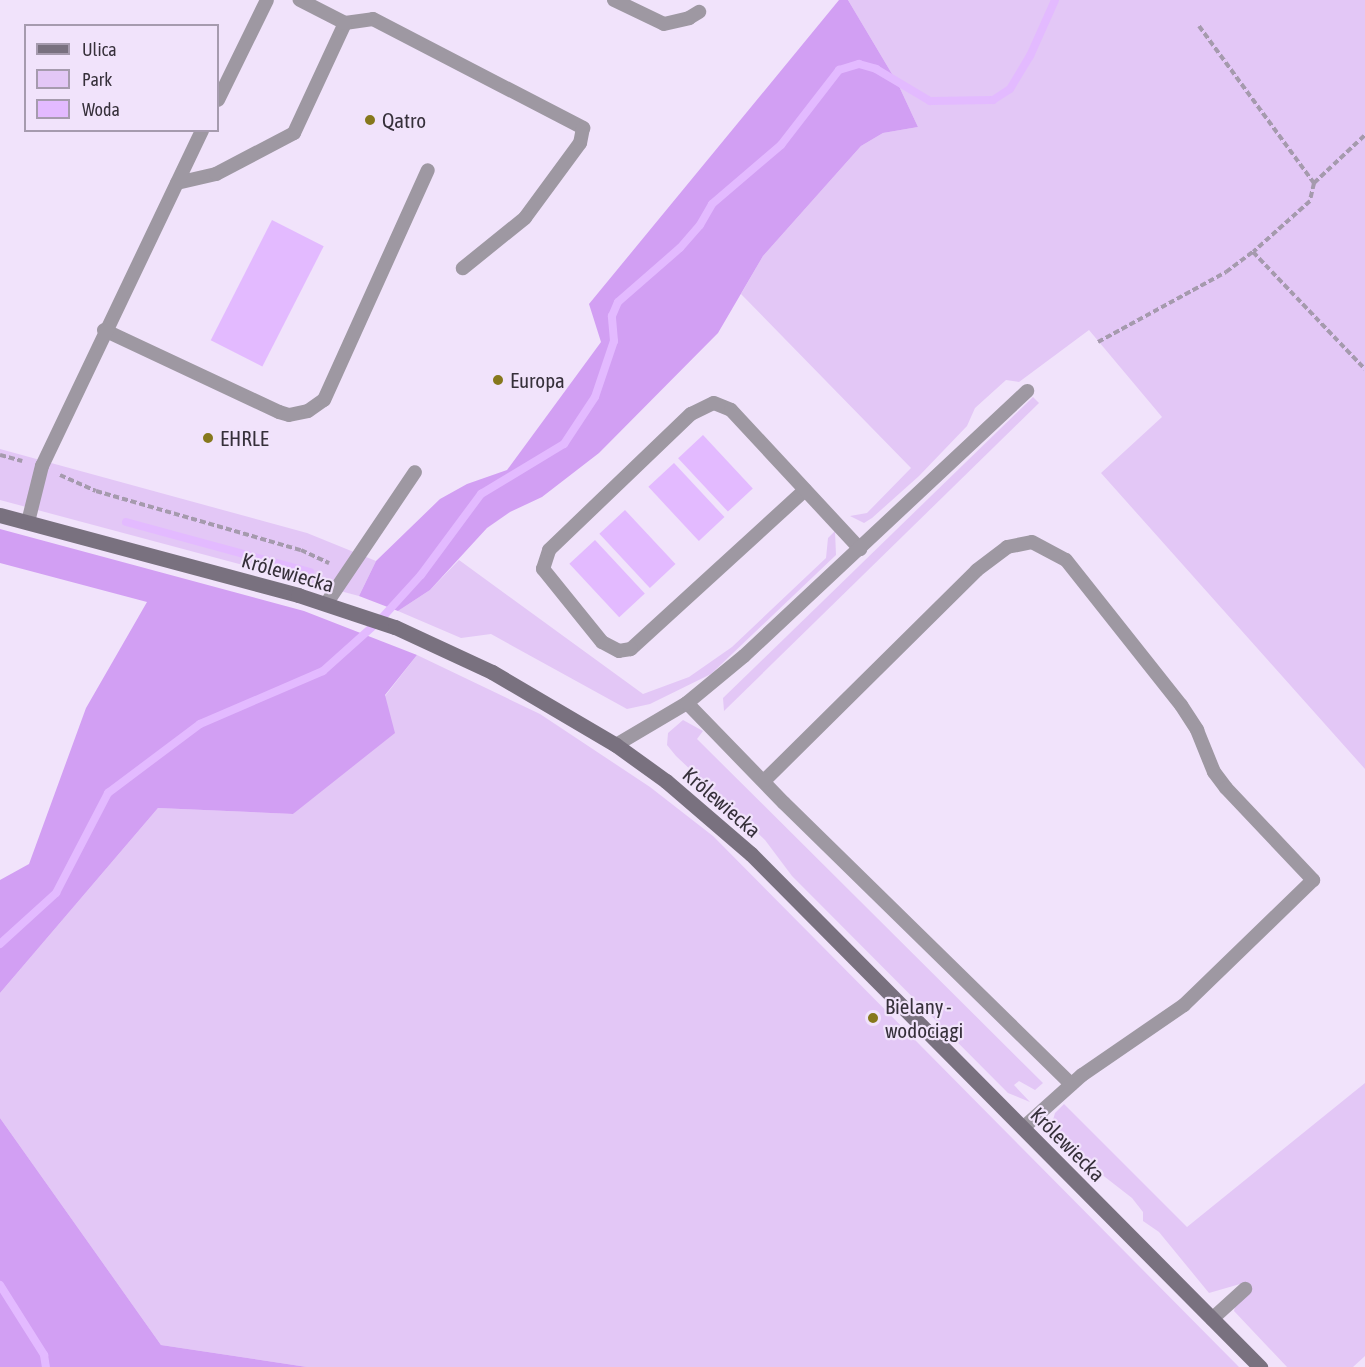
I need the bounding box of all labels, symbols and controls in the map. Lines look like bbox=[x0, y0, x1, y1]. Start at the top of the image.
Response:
legend bbox=[24, 24, 219, 132]
text: Ulica bbox=[82, 39, 117, 60]
text: Park bbox=[82, 69, 112, 90]
text: Woda bbox=[82, 99, 120, 120]
place label: Qatro bbox=[382, 107, 426, 133]
marker: Qatro bbox=[363, 113, 377, 127]
place label: Europa bbox=[510, 367, 565, 393]
marker: Europa bbox=[491, 373, 505, 387]
place label: EHRLE bbox=[220, 425, 269, 451]
marker: EHRLE bbox=[201, 431, 215, 445]
street label: Królewiecka bbox=[239, 547, 337, 597]
street label: Królewiecka bbox=[678, 761, 766, 843]
place label: Bielany - wodociągi bbox=[885, 993, 963, 1043]
marker: Bielany - wodociągi bbox=[866, 1011, 880, 1025]
street label: Królewiecka bbox=[1026, 1102, 1110, 1186]

